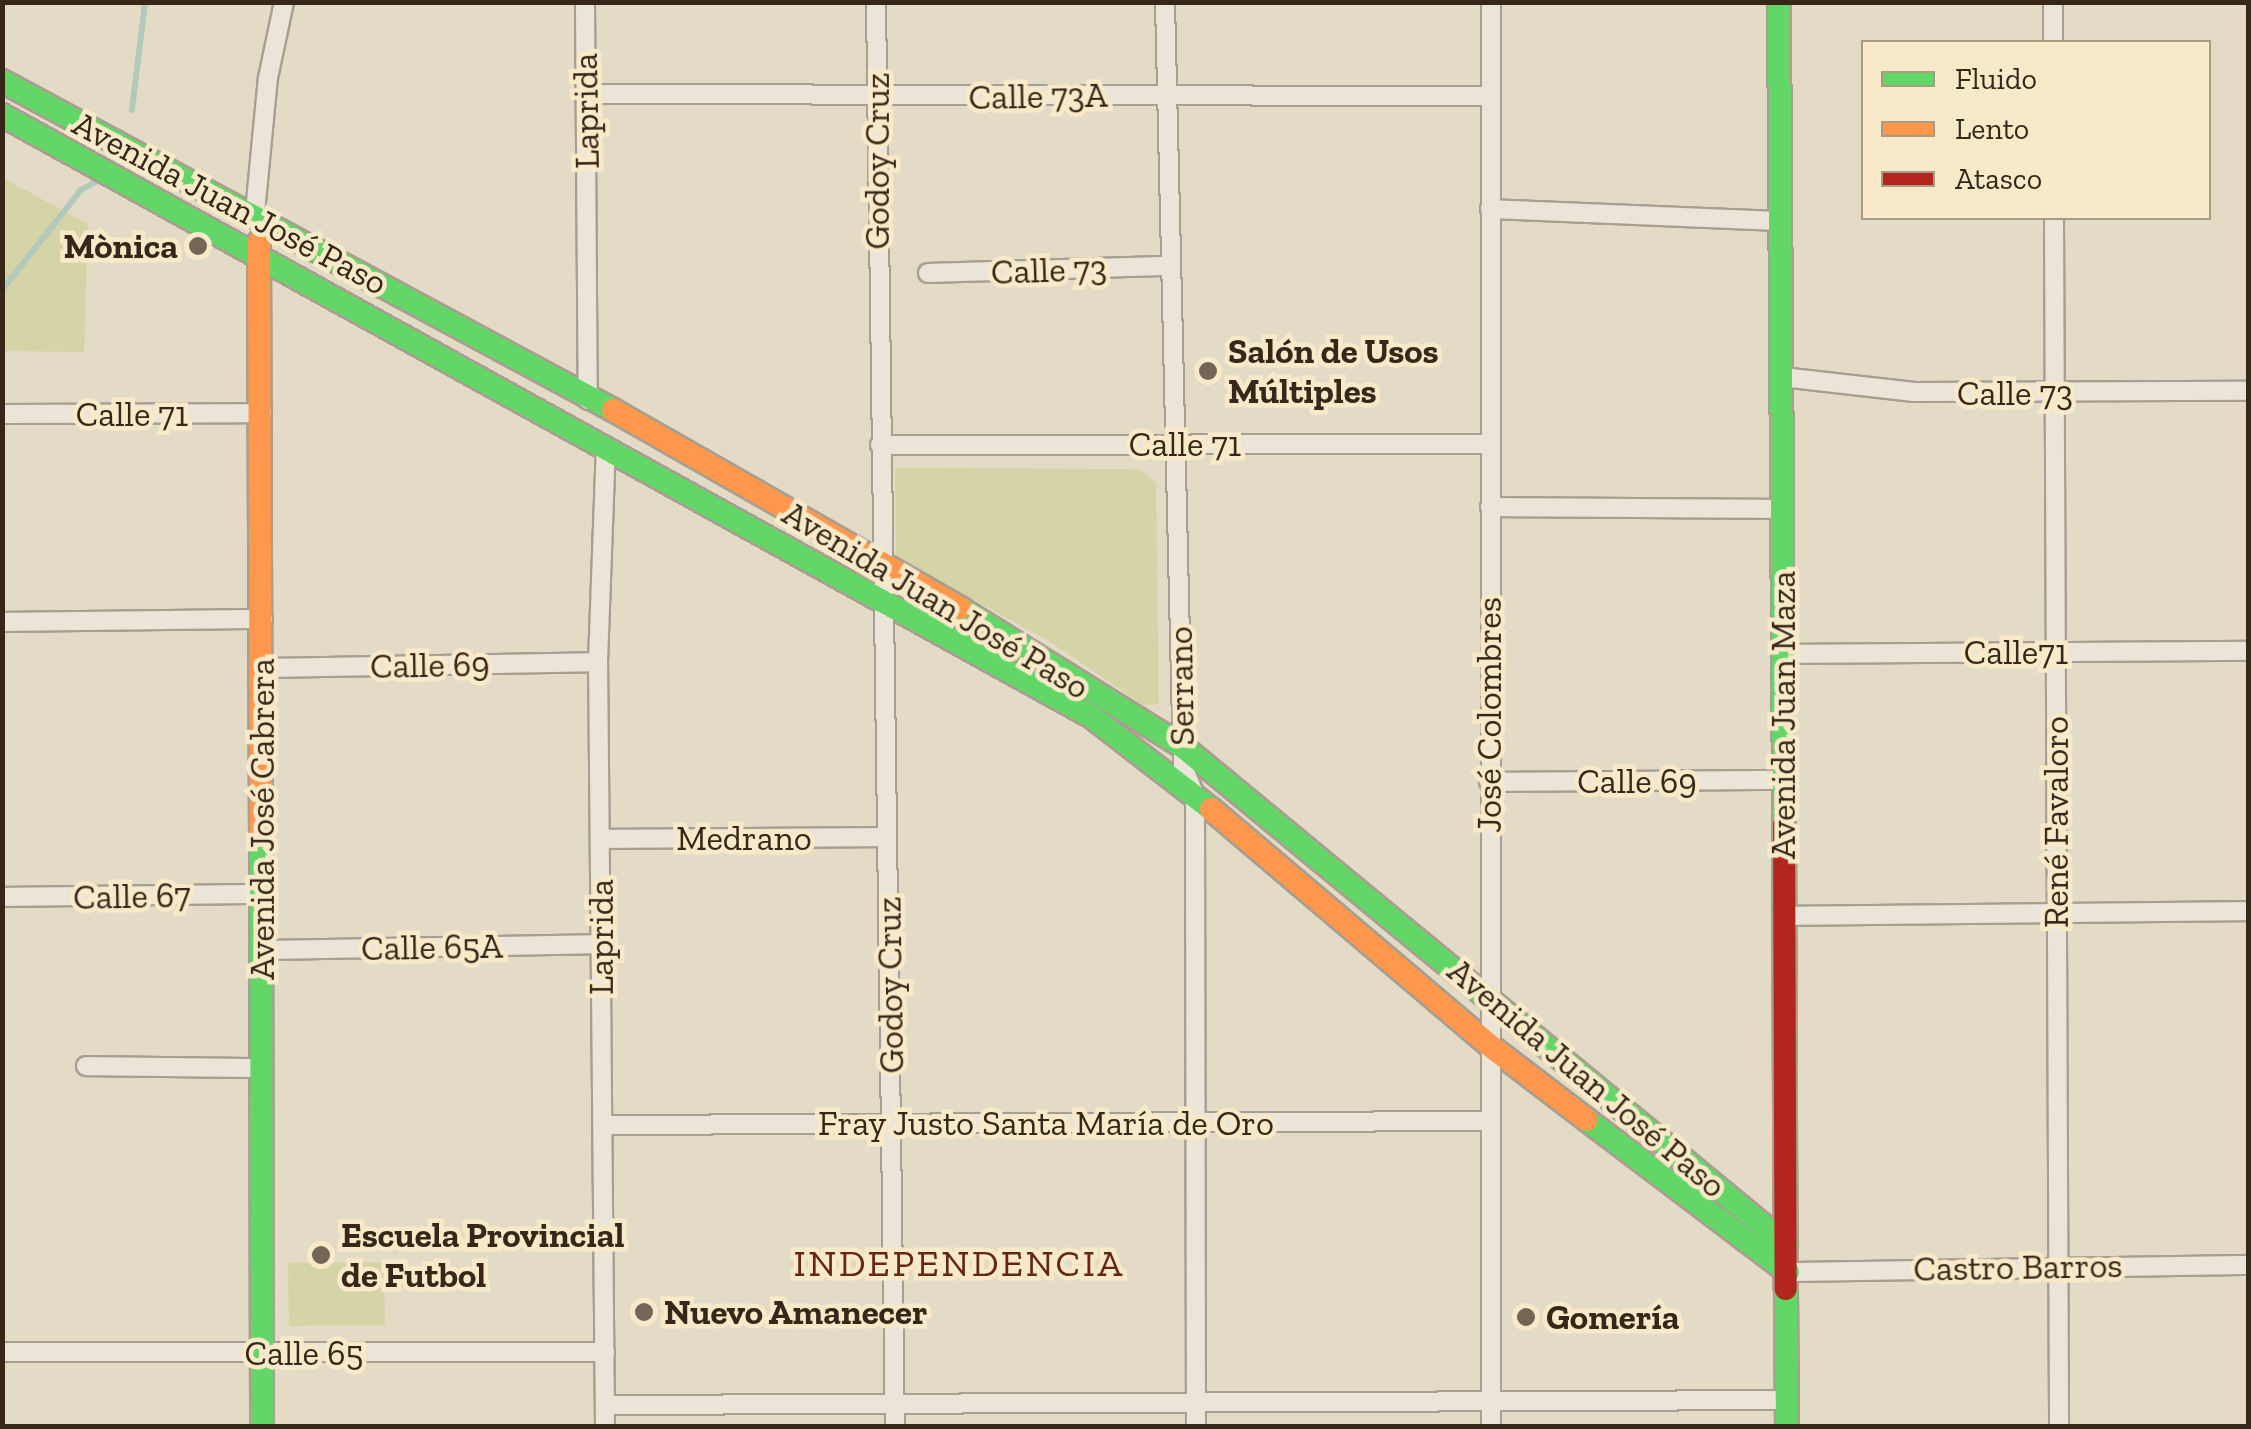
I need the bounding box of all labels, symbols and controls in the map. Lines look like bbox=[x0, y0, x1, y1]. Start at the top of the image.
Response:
legend bbox=[1861, 40, 2211, 220]
street label: Laprida bbox=[564, 53, 608, 169]
text: Fluido bbox=[1955, 61, 2037, 97]
street label: Godoy Cruz bbox=[856, 72, 898, 250]
street label: Calle 73A bbox=[968, 74, 1108, 118]
street label: Avenida Juan José Paso bbox=[65, 102, 395, 304]
text: Lento bbox=[1955, 111, 2029, 147]
text: Atasco bbox=[1955, 161, 2042, 197]
place label: Mònica bbox=[63, 225, 178, 267]
marker: Mònica bbox=[187, 235, 209, 257]
street label: Calle 73 bbox=[990, 247, 1108, 293]
place label: Salón de Usos Múltiples bbox=[1228, 330, 1439, 412]
marker: Salón de Usos Múltiples bbox=[1197, 360, 1219, 382]
street label: Calle 73 bbox=[1957, 372, 2073, 414]
street label: Calle 71 bbox=[76, 393, 188, 435]
street label: Calle 71 bbox=[1129, 423, 1241, 465]
street label: Avenida Juan José Paso bbox=[775, 492, 1097, 708]
street label: Avenida Juan Maza bbox=[1762, 570, 1804, 860]
street label: José Colombres bbox=[1468, 597, 1510, 833]
street label: Serrano bbox=[1159, 626, 1203, 746]
street label: Calle71 bbox=[1964, 631, 2068, 673]
street label: Calle 69 bbox=[370, 643, 490, 687]
street label: Avenida José Cabrera bbox=[241, 658, 283, 980]
street label: René Favaloro bbox=[2035, 716, 2077, 928]
street label: Calle 69 bbox=[1577, 760, 1697, 802]
street label: Medrano bbox=[676, 817, 812, 859]
street label: Calle 67 bbox=[73, 874, 191, 918]
street label: Laprida bbox=[580, 879, 622, 995]
street label: Godoy Cruz bbox=[867, 896, 913, 1074]
street label: Calle 65A bbox=[361, 925, 503, 969]
street label: Avenida Juan José Paso bbox=[1439, 949, 1735, 1207]
street label: Fray Justo Santa María de Oro bbox=[817, 1102, 1275, 1144]
place label: Escuela Provincial de Futbol bbox=[341, 1214, 624, 1296]
district label: INDEPENDENCIA bbox=[793, 1241, 1125, 1287]
marker: Escuela Provincial de Futbol bbox=[310, 1244, 332, 1266]
street label: Castro Barros bbox=[1913, 1244, 2123, 1290]
place label: Nuevo Amanecer bbox=[664, 1291, 928, 1333]
place label: Gomería bbox=[1546, 1296, 1679, 1338]
marker: Nuevo Amanecer bbox=[633, 1301, 655, 1323]
marker: Gomería bbox=[1515, 1306, 1537, 1328]
street label: Calle 65 bbox=[244, 1332, 364, 1374]

